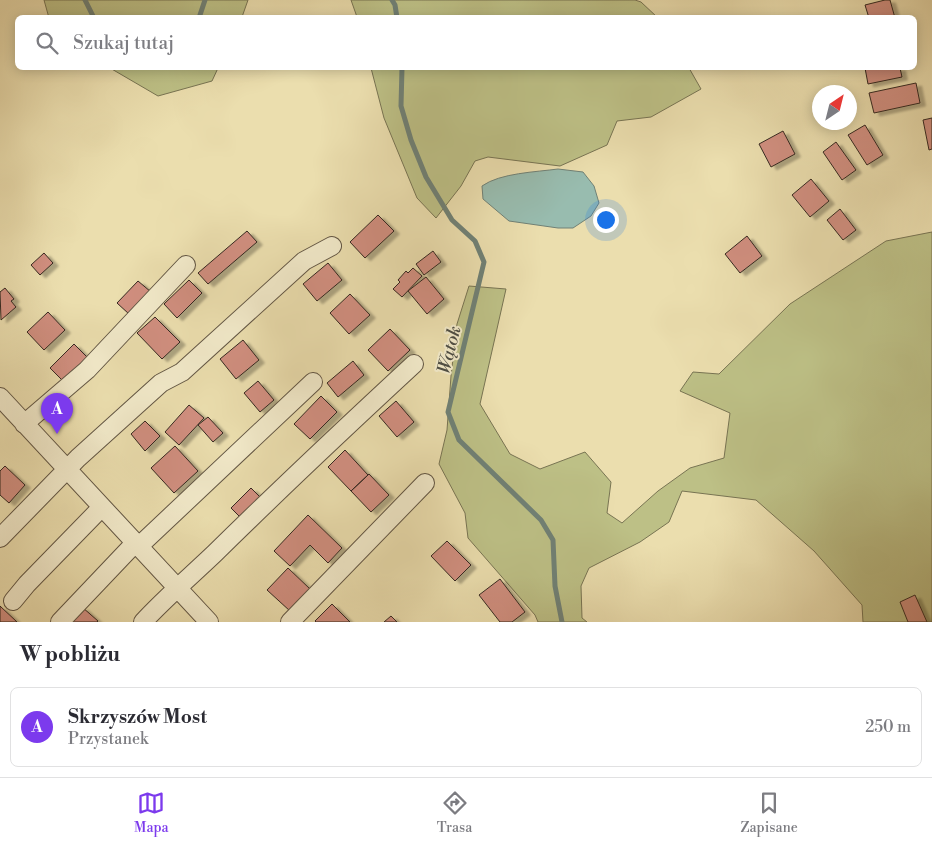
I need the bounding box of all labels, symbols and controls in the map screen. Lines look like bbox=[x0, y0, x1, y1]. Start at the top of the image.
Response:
search box bbox=[15, 15, 917, 70]
icon: search bbox=[33, 29, 61, 57]
text: Szukaj tutaj bbox=[73, 31, 174, 55]
north arrow bbox=[812, 85, 857, 130]
your location bbox=[593, 207, 619, 233]
water label: Wątok bbox=[432, 324, 467, 377]
pin: A bbox=[41, 393, 73, 434]
text: W pobliżu bbox=[20, 642, 120, 668]
text: Skrzyszów Most bbox=[68, 705, 207, 729]
text: A bbox=[31, 717, 43, 737]
text: 250 m bbox=[865, 717, 911, 737]
text: Przystanek bbox=[68, 729, 148, 749]
tab: Mapa bbox=[134, 789, 169, 837]
tab: Trasa bbox=[437, 789, 472, 837]
tab: Zapisane bbox=[740, 789, 798, 837]

